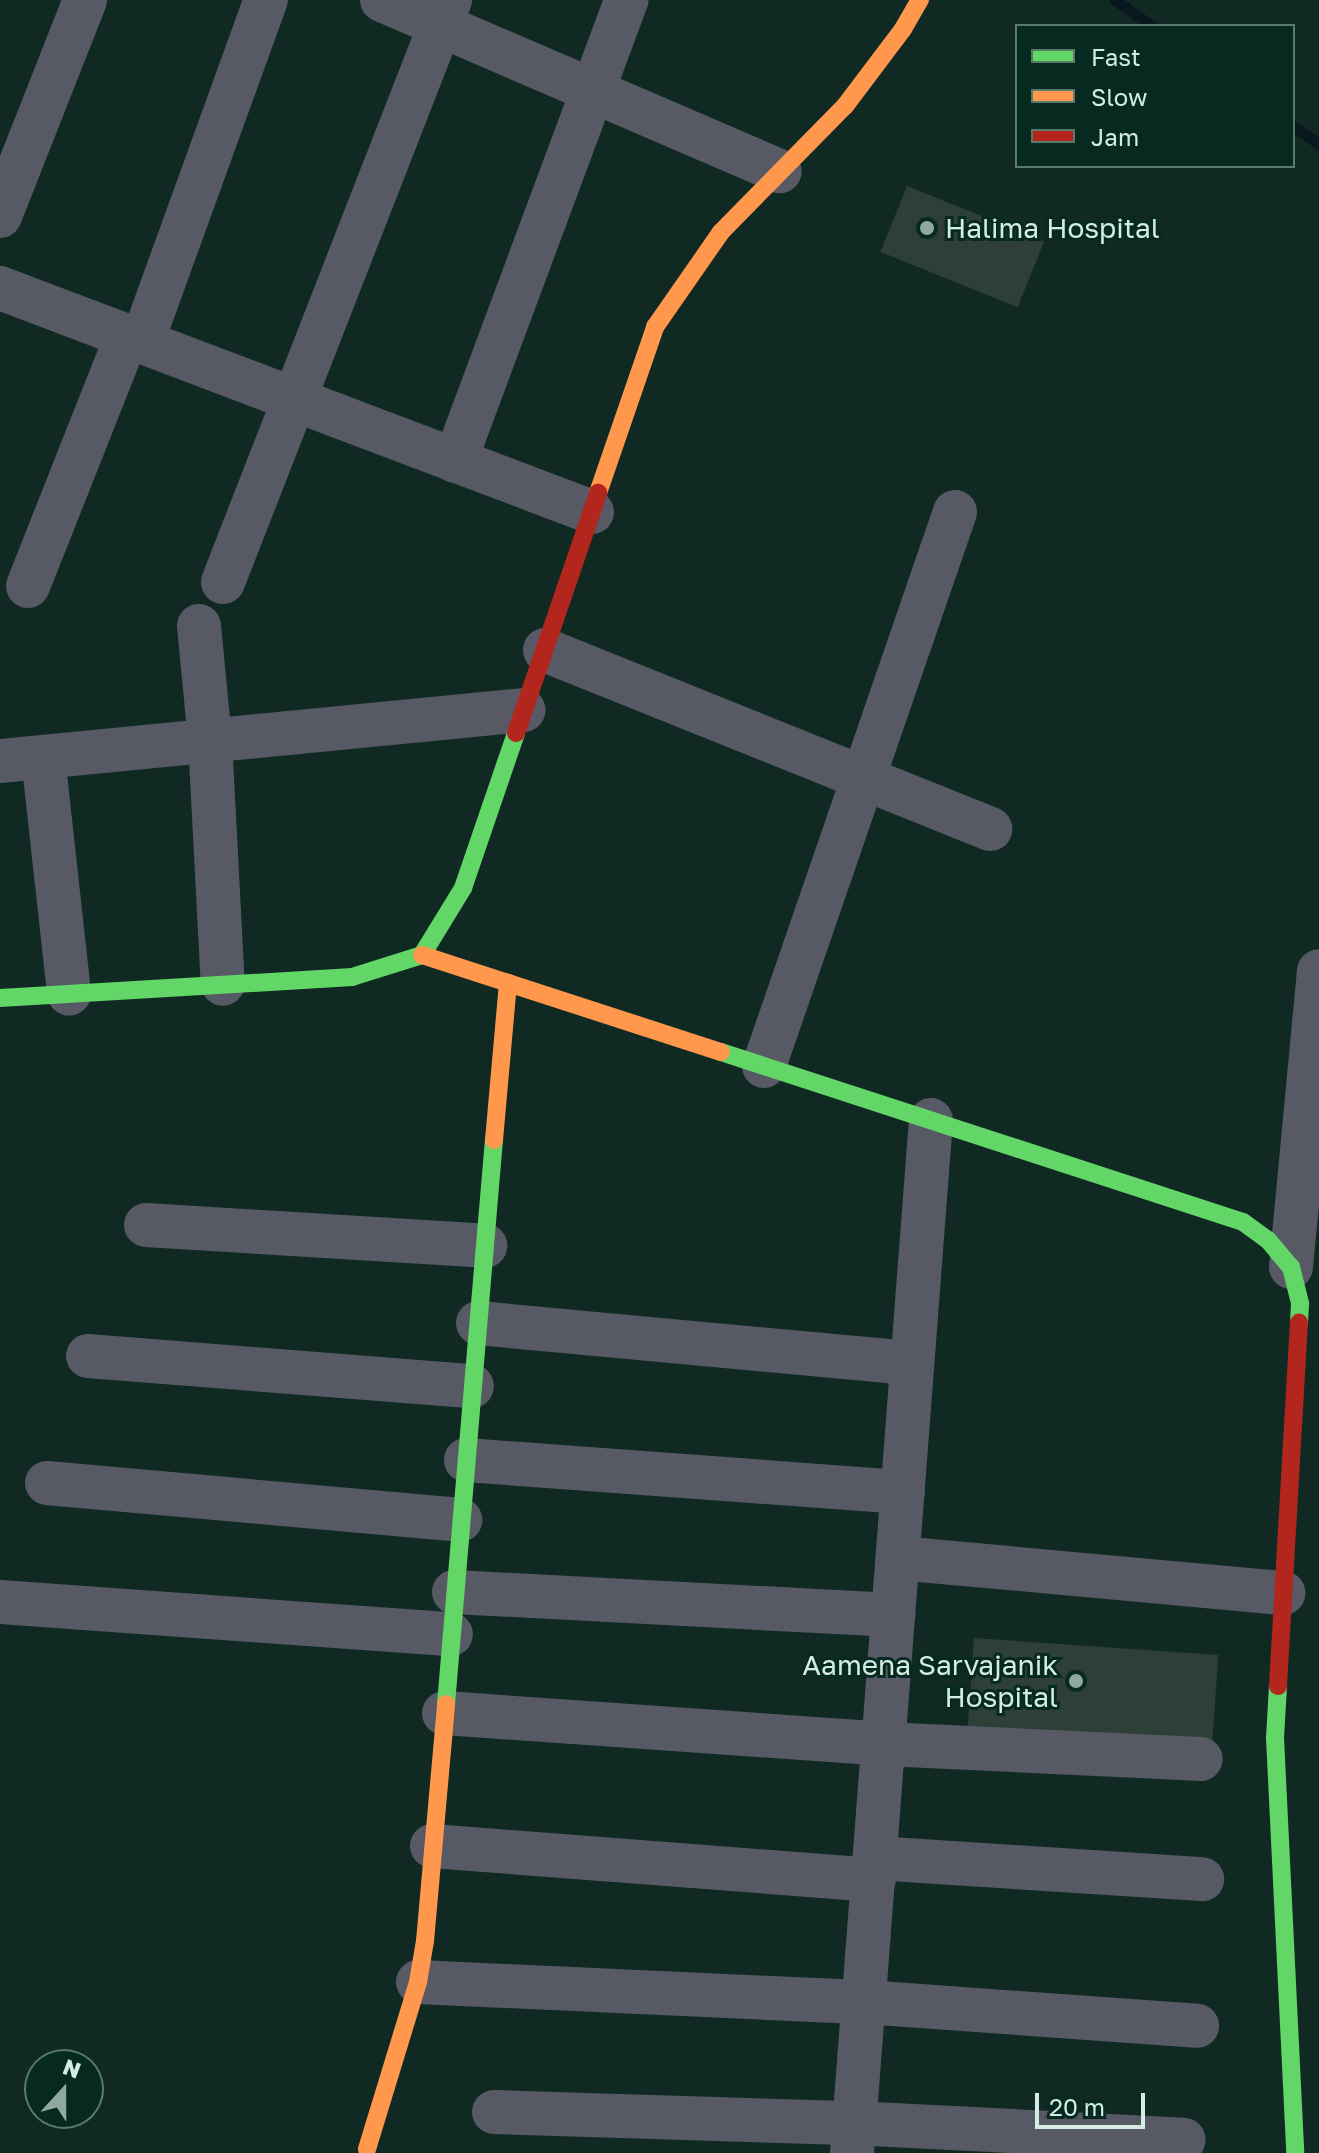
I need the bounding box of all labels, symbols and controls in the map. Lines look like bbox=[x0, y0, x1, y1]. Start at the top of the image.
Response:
legend bbox=[1015, 24, 1295, 168]
text: Fast bbox=[1091, 42, 1141, 71]
text: Slow bbox=[1091, 82, 1147, 111]
text: Jam bbox=[1091, 122, 1139, 151]
place label: Halima Hospital bbox=[945, 211, 1160, 245]
marker: Halima Hospital bbox=[916, 217, 938, 239]
place label: Aamena Sarvajanik Hospital bbox=[802, 1648, 1058, 1714]
marker: Aamena Sarvajanik Hospital bbox=[1065, 1670, 1087, 1692]
north arrow bbox=[24, 2049, 104, 2129]
text: N bbox=[59, 2052, 85, 2084]
scale bar bbox=[1039, 2077, 1149, 2127]
text: 20 m bbox=[1049, 2092, 1105, 2121]

